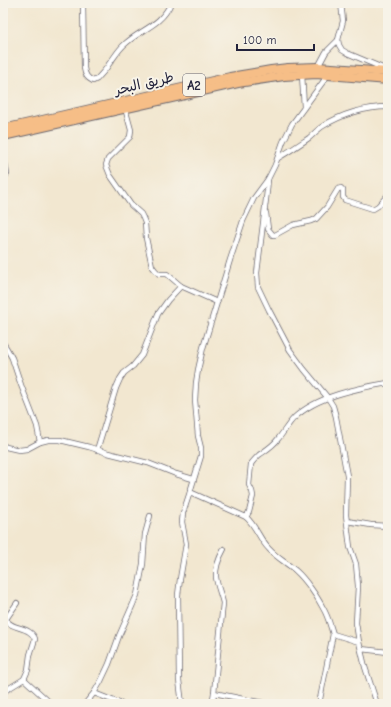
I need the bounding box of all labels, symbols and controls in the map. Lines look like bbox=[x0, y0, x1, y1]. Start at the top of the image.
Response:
scale bar bbox=[237, 26, 314, 52]
text: 100 m bbox=[243, 33, 276, 47]
street label: طريق البحر bbox=[112, 68, 175, 99]
road number: A2 bbox=[183, 74, 205, 96]

